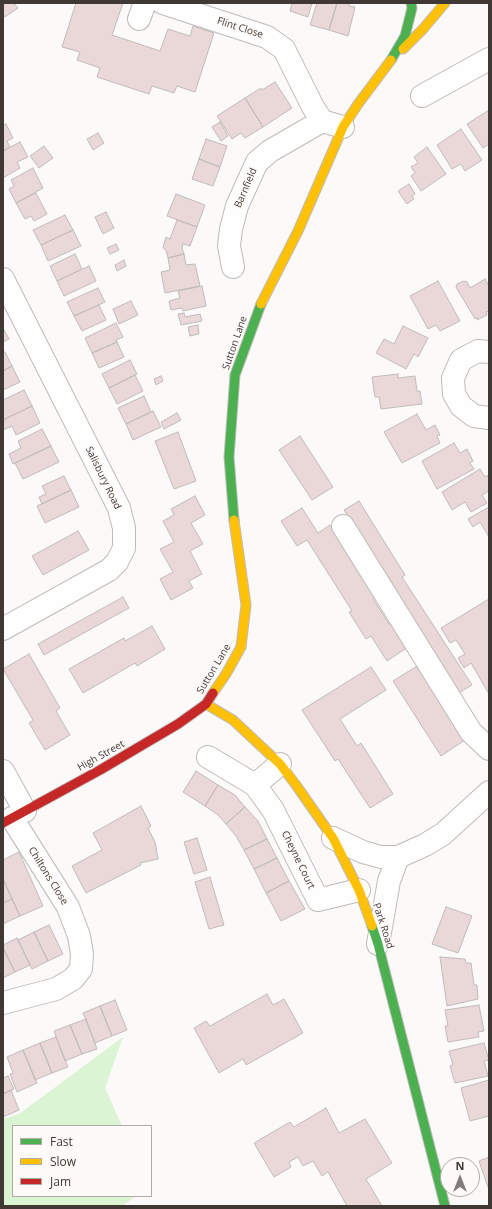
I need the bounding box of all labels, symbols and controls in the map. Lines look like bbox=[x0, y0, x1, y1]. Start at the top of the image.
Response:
street label: Flint Close bbox=[215, 15, 265, 41]
street label: Barnfield bbox=[232, 166, 260, 210]
street label: Sutton Lane bbox=[220, 315, 250, 371]
street label: Salisbury Road bbox=[83, 445, 123, 511]
street label: Sutton Lane bbox=[194, 642, 234, 696]
street label: High Street bbox=[75, 738, 127, 774]
street label: Cheyne Court bbox=[279, 829, 317, 891]
street label: Chiltons Close bbox=[25, 845, 71, 907]
street label: Park Road bbox=[370, 902, 396, 950]
legend bbox=[12, 1125, 152, 1197]
text: Fast bbox=[50, 1133, 73, 1150]
text: Slow bbox=[50, 1153, 76, 1170]
north arrow bbox=[440, 1157, 480, 1197]
text: N bbox=[456, 1158, 464, 1173]
text: Jam bbox=[50, 1173, 71, 1190]

